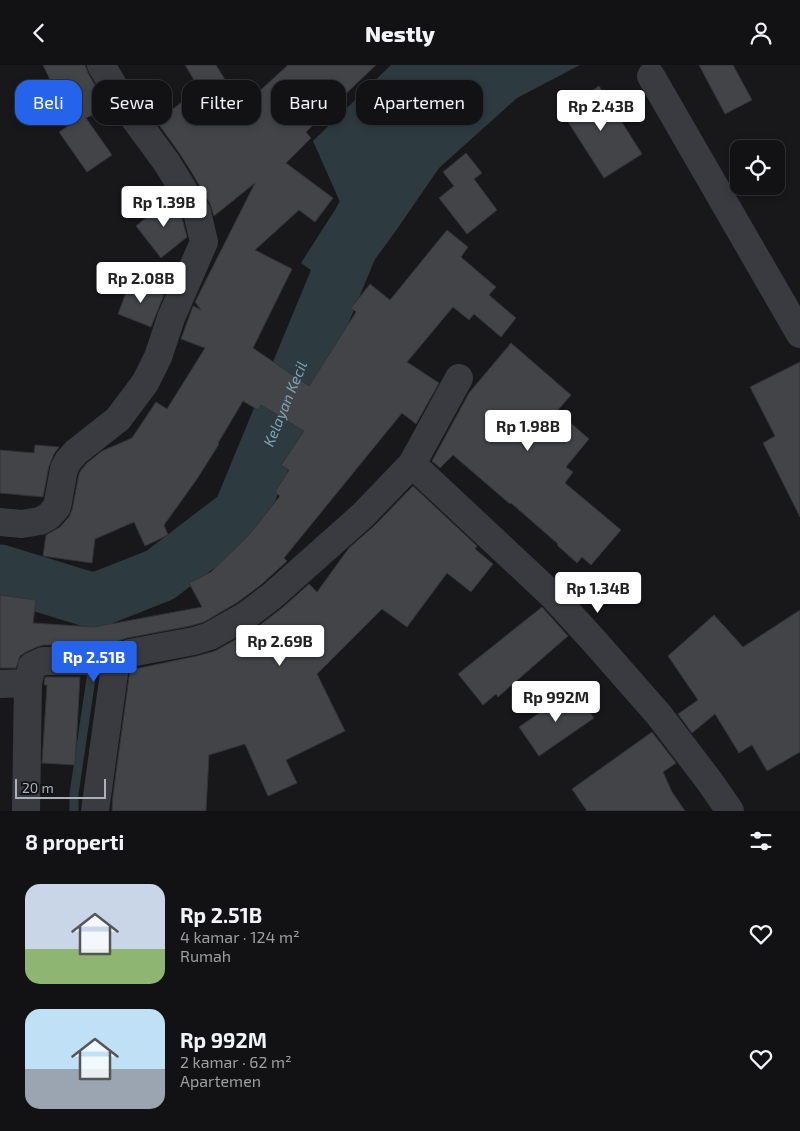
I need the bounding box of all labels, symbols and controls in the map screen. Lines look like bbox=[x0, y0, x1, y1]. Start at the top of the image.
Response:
icon: back bbox=[25, 19, 53, 47]
icon: person bbox=[747, 19, 775, 47]
text: Nestly bbox=[365, 20, 435, 46]
chip: Beli bbox=[15, 80, 82, 125]
chip: Sewa bbox=[92, 80, 172, 125]
chip: Filter bbox=[182, 80, 261, 125]
chip: Baru bbox=[271, 80, 346, 125]
chip: Apartemen bbox=[356, 80, 483, 125]
pin: Rp 2.43B bbox=[549, 89, 653, 132]
text: Rp 2.43B bbox=[568, 96, 634, 115]
map controls bbox=[730, 140, 785, 195]
button: locate bbox=[730, 140, 785, 195]
pin: Rp 1.39B bbox=[112, 185, 216, 228]
text: Rp 1.39B bbox=[133, 192, 195, 211]
pin: Rp 2.08B bbox=[89, 261, 193, 304]
text: Rp 2.08B bbox=[108, 268, 174, 287]
water label: Kelayan Kecil bbox=[259, 358, 310, 449]
pin: Rp 1.98B bbox=[476, 409, 580, 452]
text: Rp 1.98B bbox=[496, 416, 560, 435]
pin: Rp 1.34B bbox=[546, 571, 650, 614]
text: Rp 1.34B bbox=[566, 578, 630, 597]
pin: Rp 2.69B bbox=[228, 625, 332, 667]
text: Rp 2.69B bbox=[247, 631, 313, 650]
pin: Rp 2.51B bbox=[42, 641, 146, 683]
text: Rp 2.51B bbox=[63, 647, 125, 666]
pin: Rp 992M bbox=[510, 681, 602, 723]
text: Rp 992M bbox=[523, 687, 589, 706]
scale bar bbox=[15, 776, 106, 799]
text: 20 m bbox=[22, 779, 54, 796]
icon: filters bbox=[747, 827, 775, 855]
text: 8 properti bbox=[25, 829, 124, 854]
text: Rp 2.51B bbox=[180, 902, 262, 927]
icon: home bbox=[65, 904, 125, 964]
icon: heart bbox=[747, 920, 775, 948]
text: 4 kamar · 124 m² bbox=[180, 927, 300, 946]
text: Rumah bbox=[180, 946, 231, 965]
text: Rp 992M bbox=[180, 1027, 267, 1052]
icon: home bbox=[65, 1029, 125, 1089]
icon: heart bbox=[747, 1045, 775, 1073]
text: 2 kamar · 62 m² bbox=[180, 1052, 292, 1071]
text: Apartemen bbox=[180, 1071, 261, 1090]

